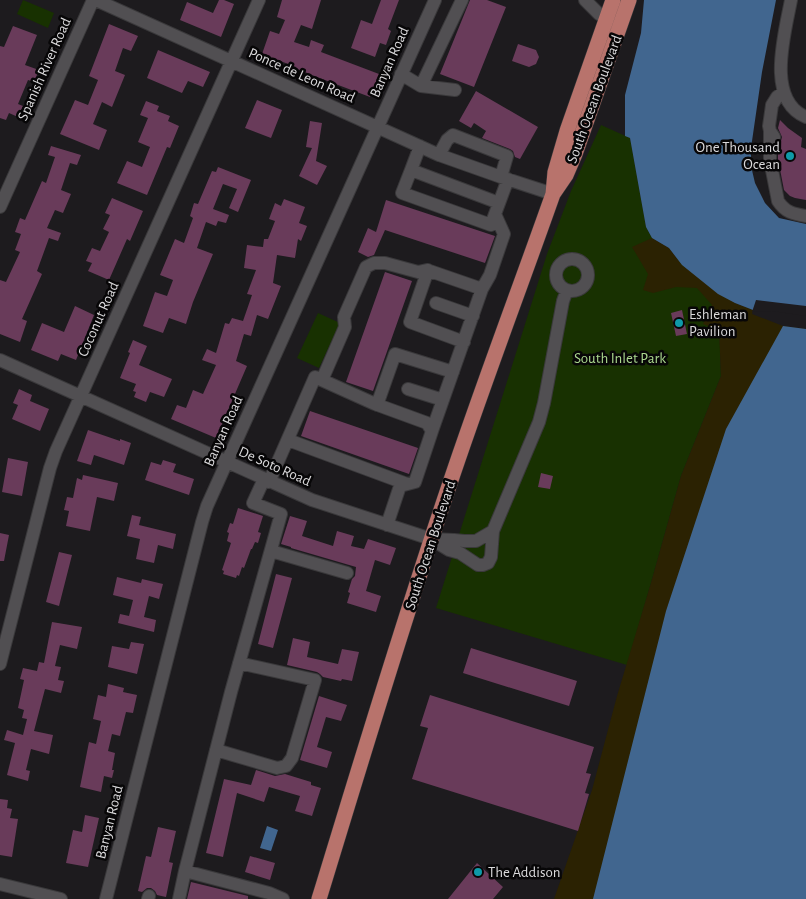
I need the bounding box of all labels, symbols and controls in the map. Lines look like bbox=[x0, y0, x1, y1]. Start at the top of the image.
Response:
street label: Spanish River Road bbox=[15, 15, 74, 123]
street label: Banyan Road bbox=[367, 25, 412, 100]
street label: South Ocean Boulevard bbox=[564, 33, 625, 165]
street label: Ponce de Leon Road bbox=[246, 45, 357, 106]
place label: One Thousand Ocean bbox=[695, 140, 780, 172]
marker: One Thousand Ocean bbox=[784, 150, 796, 162]
street label: Coconut Road bbox=[75, 279, 122, 359]
place label: Eshleman Pavilion bbox=[689, 307, 747, 339]
marker: Eshleman Pavilion bbox=[673, 317, 685, 329]
park label: South Inlet Park bbox=[574, 351, 666, 366]
street label: Banyan Road bbox=[201, 394, 246, 469]
street label: De Soto Road bbox=[236, 444, 313, 489]
street label: South Ocean Boulevard bbox=[402, 478, 459, 612]
street label: Banyan Road bbox=[93, 784, 126, 860]
place label: The Addison bbox=[488, 865, 560, 880]
marker: The Addison bbox=[472, 866, 484, 878]

